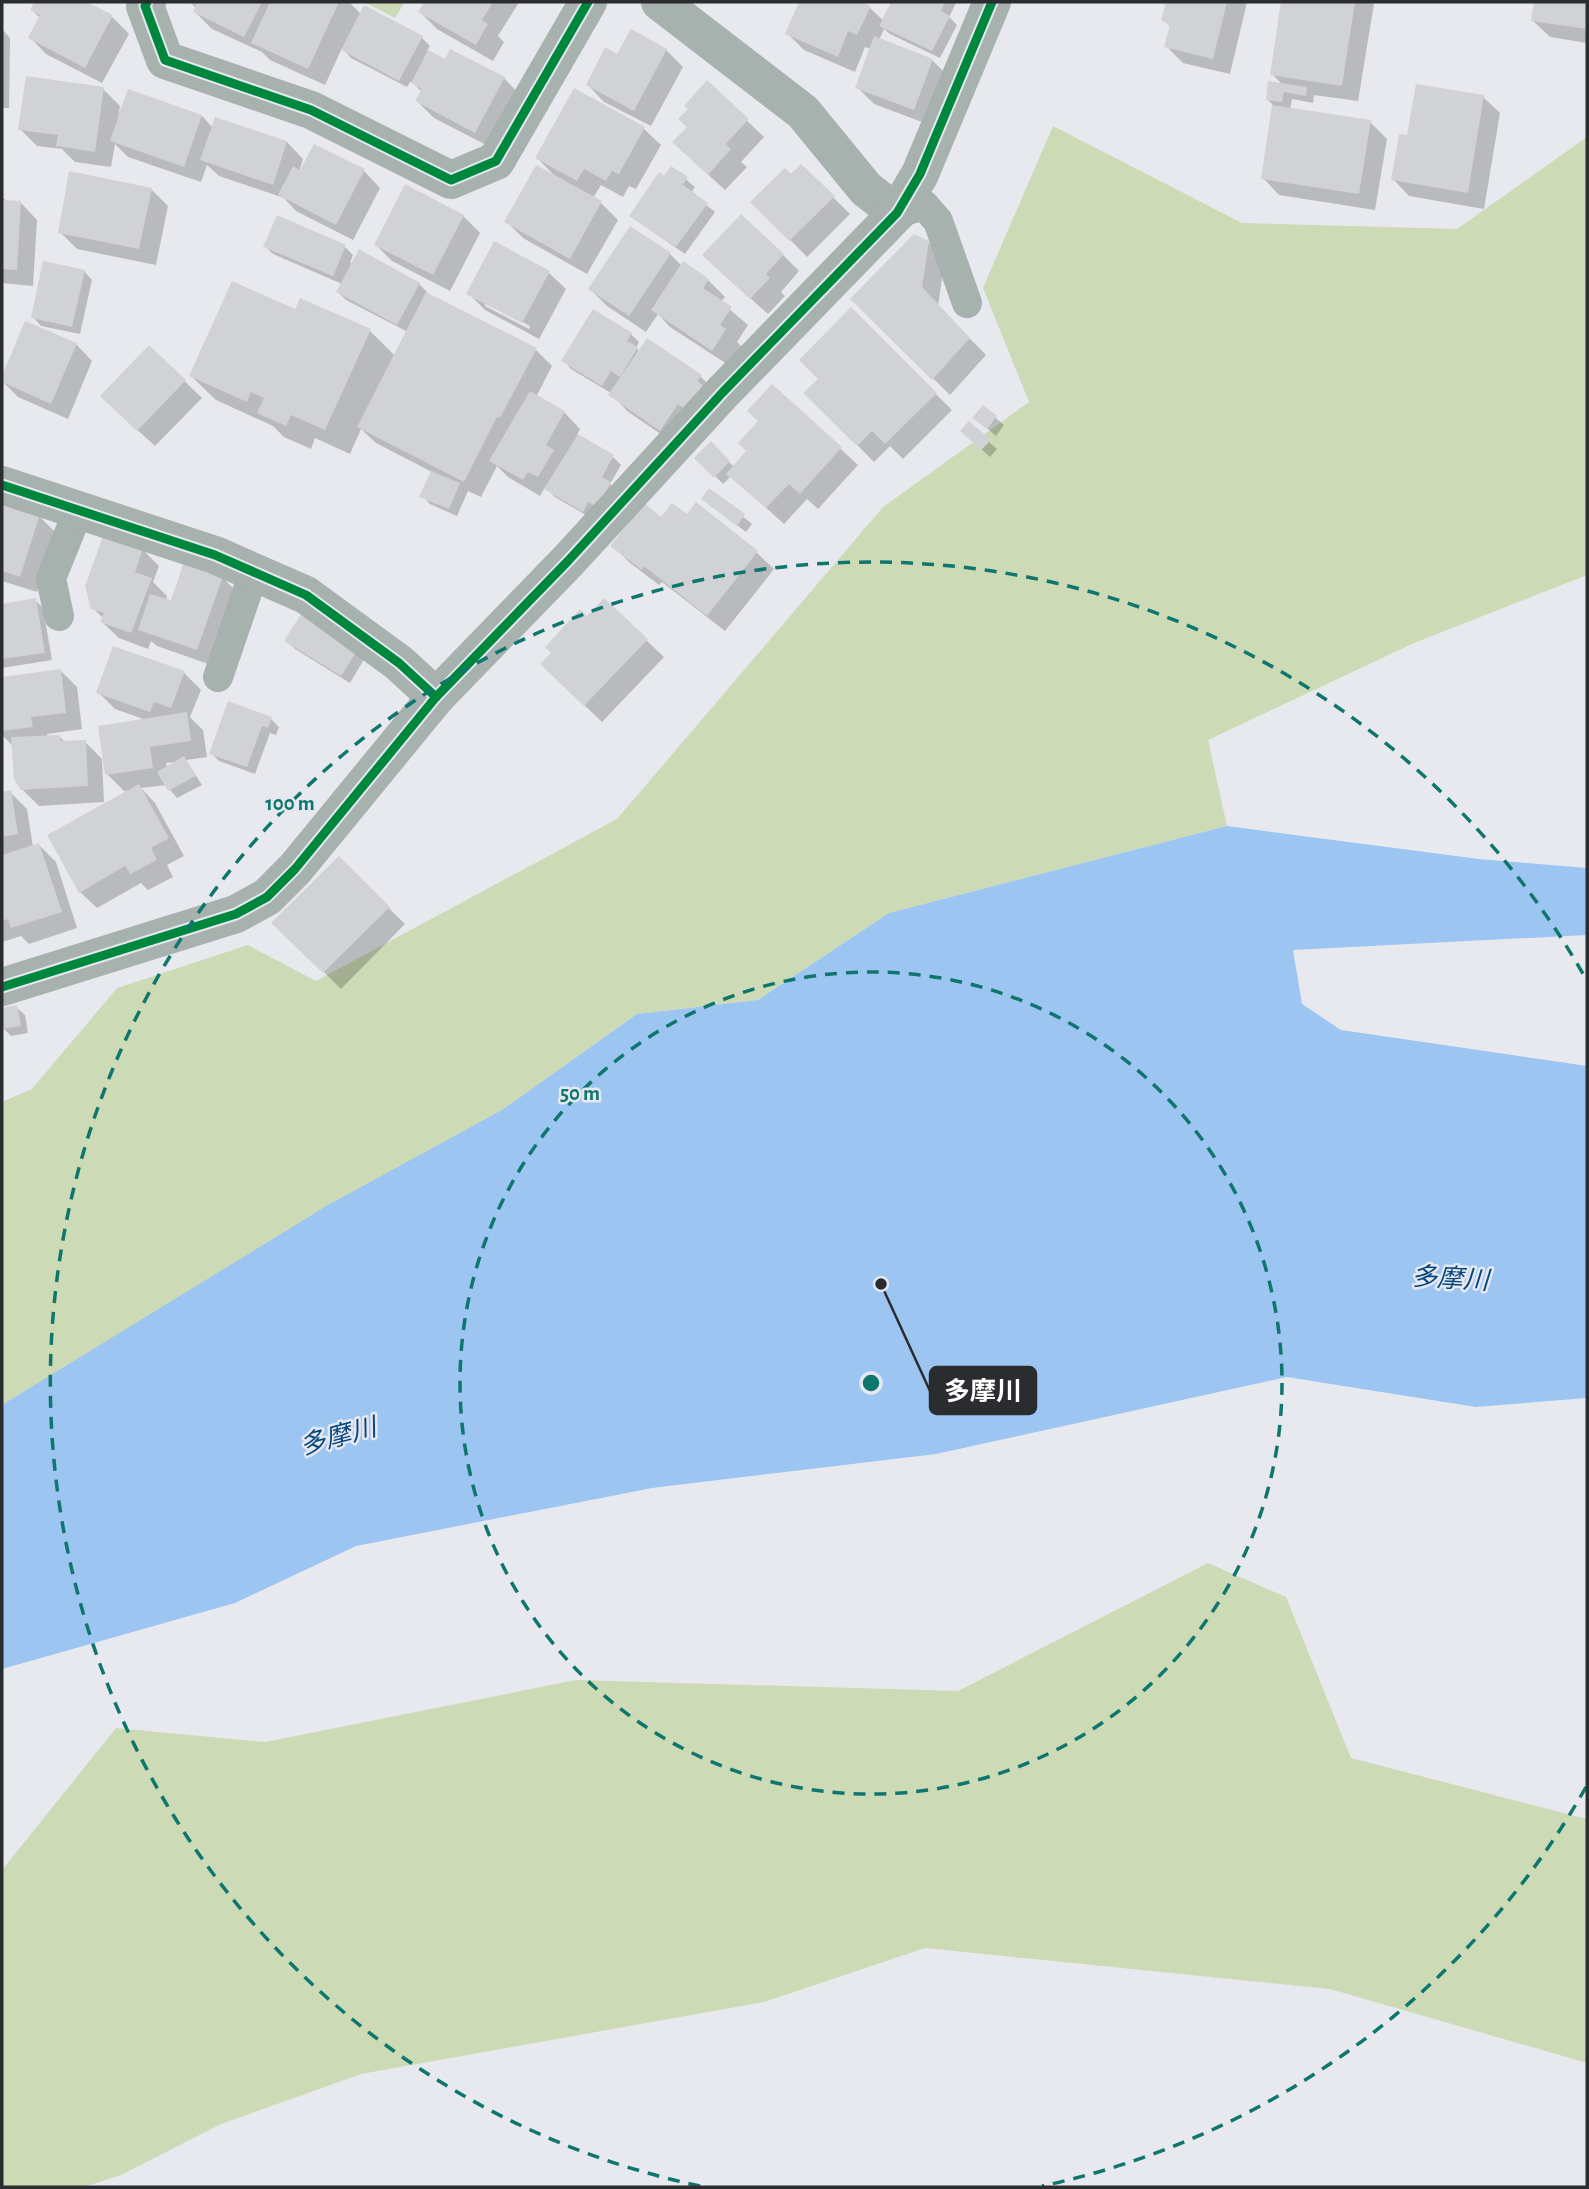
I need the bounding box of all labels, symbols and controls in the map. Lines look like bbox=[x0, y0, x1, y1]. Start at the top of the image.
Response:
text: 100 m bbox=[265, 793, 315, 814]
text: 50 m bbox=[560, 1083, 600, 1104]
water label: 多摩川 bbox=[1410, 1263, 1493, 1294]
callout: 多摩川 bbox=[930, 1367, 1036, 1414]
centre of rings bbox=[859, 1371, 883, 1395]
text: 多摩川 bbox=[944, 1377, 1022, 1405]
water label: 多摩川 bbox=[297, 1413, 382, 1460]

